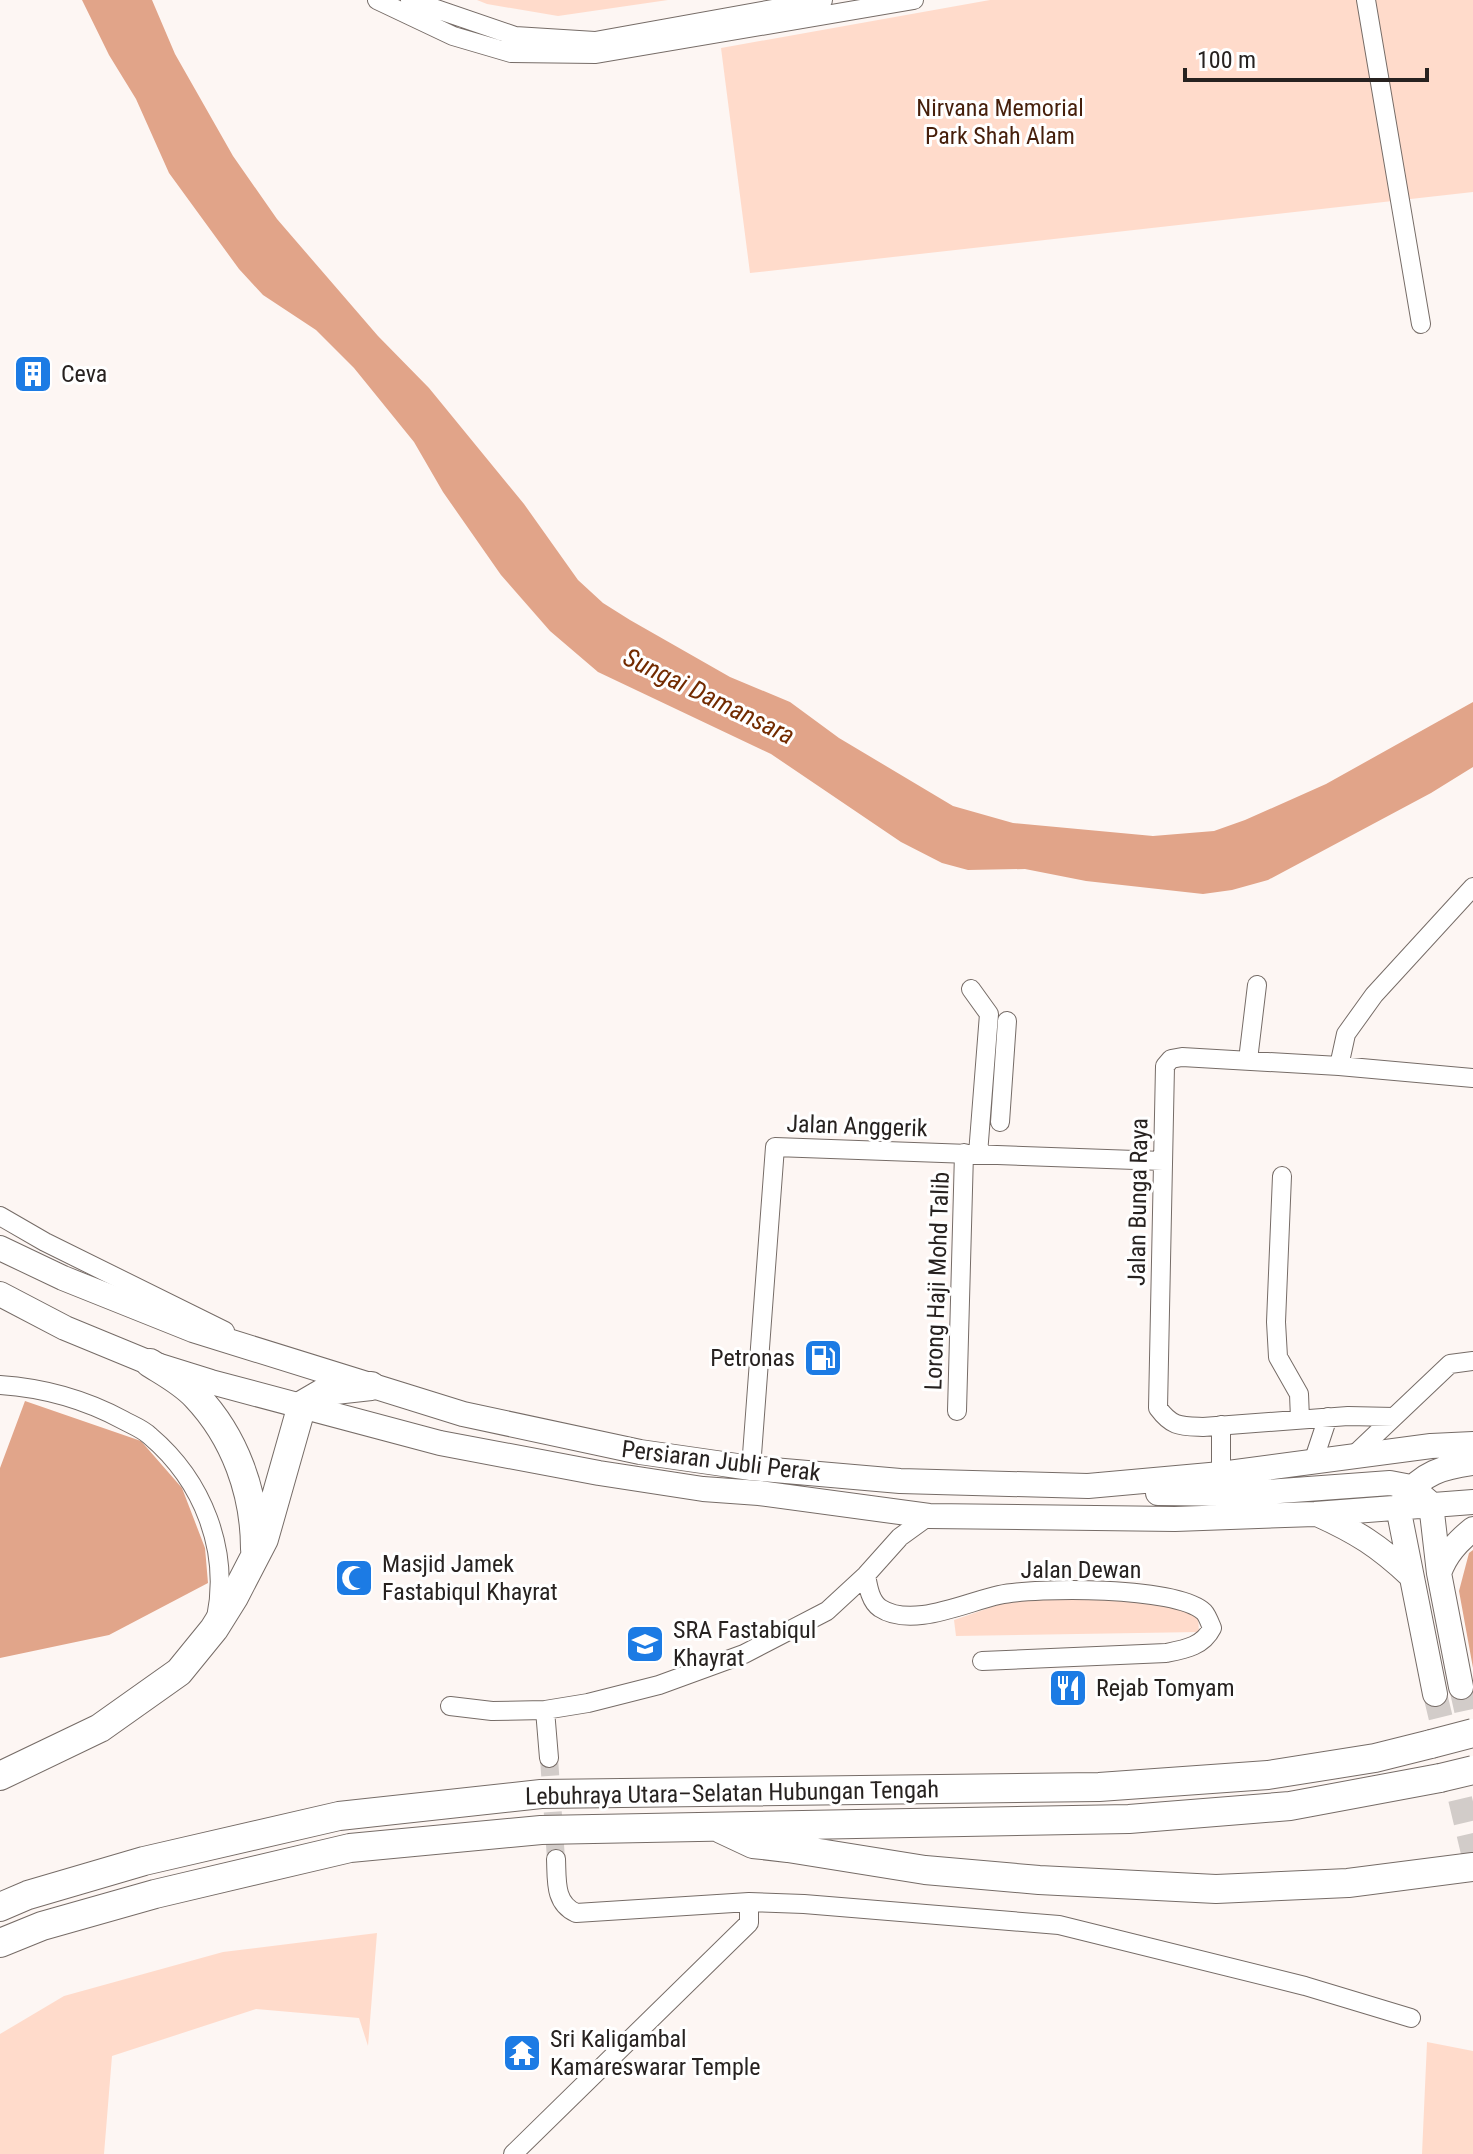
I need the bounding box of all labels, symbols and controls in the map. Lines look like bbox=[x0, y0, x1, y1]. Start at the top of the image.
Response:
scale bar bbox=[1185, 32, 1427, 82]
text: 100 m bbox=[1197, 46, 1256, 74]
park label: Nirvana Memorial Park Shah Alam bbox=[916, 94, 1084, 150]
building icon: Ceva bbox=[12, 353, 54, 395]
place label: Ceva bbox=[61, 360, 107, 388]
water label: Sungai Damansara bbox=[619, 642, 799, 750]
street label: Jalan Anggerik bbox=[786, 1110, 928, 1142]
street label: Jalan Bunga Raya bbox=[1123, 1118, 1153, 1286]
street label: Lorong Haji Mohd Talib bbox=[919, 1171, 955, 1391]
fuel station icon: Petronas bbox=[802, 1337, 844, 1379]
place label: Petronas bbox=[710, 1344, 795, 1372]
street label: Persiaran Jubli Perak bbox=[620, 1435, 822, 1487]
place label: Masjid Jamek Fastabiqul Khayrat bbox=[382, 1550, 558, 1606]
street label: Jalan Dewan bbox=[1021, 1556, 1141, 1584]
mosque icon: Masjid Jamek Fastabiqul Khayrat bbox=[333, 1557, 375, 1599]
place label: SRA Fastabiqul Khayrat bbox=[673, 1616, 816, 1672]
school or university icon: SRA Fastabiqul Khayrat bbox=[624, 1623, 666, 1665]
restaurant icon: Rejab Tomyam bbox=[1047, 1667, 1089, 1709]
place label: Rejab Tomyam bbox=[1096, 1674, 1235, 1702]
street label: Lebuhraya Utara–Selatan Hubungan Tengah bbox=[525, 1775, 939, 1811]
place label: Sri Kaligambal Kamareswarar Temple bbox=[550, 2025, 760, 2081]
temple icon: Sri Kaligambal Kamareswarar Temple bbox=[501, 2032, 543, 2074]

